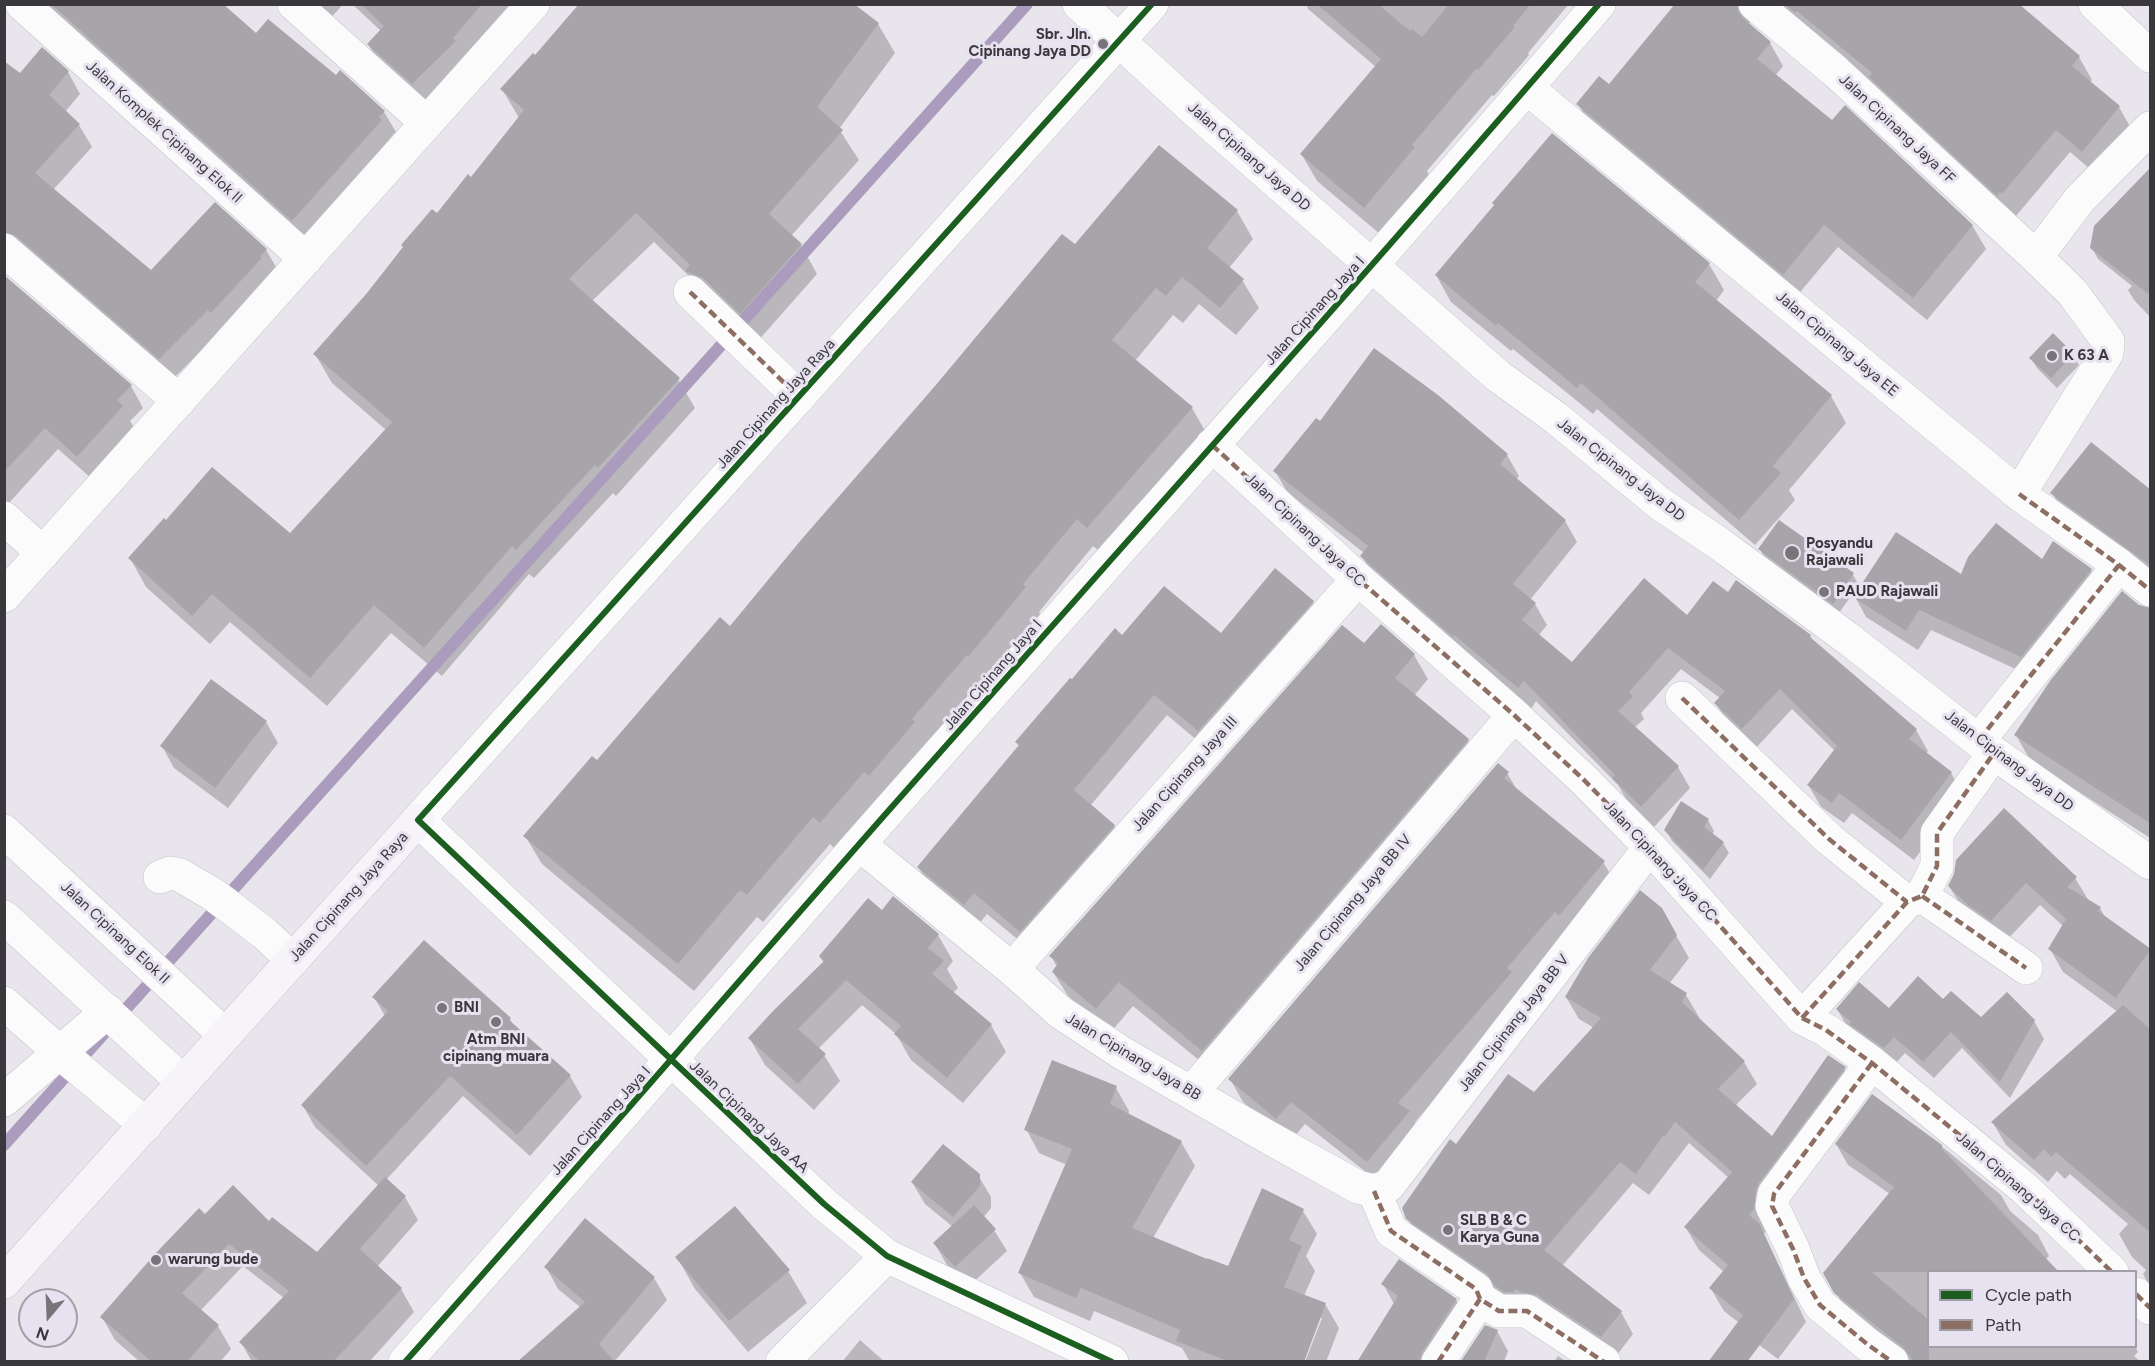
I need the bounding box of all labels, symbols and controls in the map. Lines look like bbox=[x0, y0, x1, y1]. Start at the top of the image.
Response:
place label: Sbr. Jln. Cipinang Jaya DD bbox=[969, 26, 1091, 61]
marker: Sbr. Jln. Cipinang Jaya DD bbox=[1096, 37, 1110, 51]
street label: Jalan Komplek Cipinang Elok II bbox=[82, 57, 246, 207]
street label: Jalan Cipinang Jaya FF bbox=[1835, 70, 1959, 188]
street label: Jalan Cipinang Jaya DD bbox=[1184, 99, 1314, 215]
street label: Jalan Cipinang Jaya I bbox=[1261, 253, 1369, 369]
street label: Jalan Cipinang Jaya EE bbox=[1772, 288, 1902, 400]
street label: Jalan Cipinang Jaya Raya bbox=[713, 335, 839, 473]
place label: K 63 A bbox=[2064, 347, 2109, 365]
marker: K 63 A bbox=[2045, 349, 2059, 363]
street label: Jalan Cipinang Jaya DD bbox=[1554, 415, 1688, 525]
street label: Jalan Cipinang Jaya CC bbox=[1241, 470, 1369, 590]
place label: Posyandu Rajawali bbox=[1806, 535, 1873, 570]
marker: Posyandu Rajawali bbox=[1783, 544, 1801, 562]
place label: PAUD Rajawali bbox=[1836, 583, 1938, 601]
marker: PAUD Rajawali bbox=[1817, 585, 1831, 599]
street label: Jalan Cipinang Jaya I bbox=[940, 616, 1046, 734]
street label: Jalan Cipinang Jaya DD bbox=[1941, 707, 2077, 815]
street label: Jalan Cipinang Jaya III bbox=[1129, 713, 1241, 835]
street label: Jalan Cipinang Jaya CC bbox=[1600, 797, 1720, 925]
street label: Jalan Cipinang Jaya Raya bbox=[286, 828, 412, 966]
street label: Jalan Cipinang Jaya BB IV bbox=[1291, 831, 1415, 975]
street label: Jalan Cipinang Elok II bbox=[57, 878, 173, 988]
street label: Jalan Cipinang Jaya BB V bbox=[1455, 951, 1573, 1095]
place label: BNI bbox=[454, 999, 479, 1017]
marker: BNI bbox=[435, 1001, 449, 1015]
street label: Jalan Cipinang Jaya BB bbox=[1062, 1009, 1204, 1105]
marker: Atm BNI cipinang muara bbox=[489, 1015, 503, 1029]
place label: Atm BNI cipinang muara bbox=[443, 1031, 549, 1066]
street label: Jalan Cipinang Jaya AA bbox=[686, 1057, 812, 1177]
street label: Jalan Cipinang Jaya I bbox=[547, 1063, 655, 1179]
street label: Jalan Cipinang Jaya CC bbox=[1953, 1128, 2083, 1246]
place label: SLB B & C Karya Guna bbox=[1460, 1212, 1539, 1247]
marker: SLB B & C Karya Guna bbox=[1441, 1223, 1455, 1237]
place label: warung bude bbox=[168, 1251, 258, 1269]
marker: warung bude bbox=[149, 1253, 163, 1267]
legend bbox=[1927, 1270, 2137, 1348]
text: Cycle path bbox=[1985, 1284, 2072, 1306]
north arrow bbox=[18, 1288, 78, 1348]
text: Path bbox=[1985, 1314, 2021, 1336]
text: N bbox=[34, 1323, 52, 1345]

